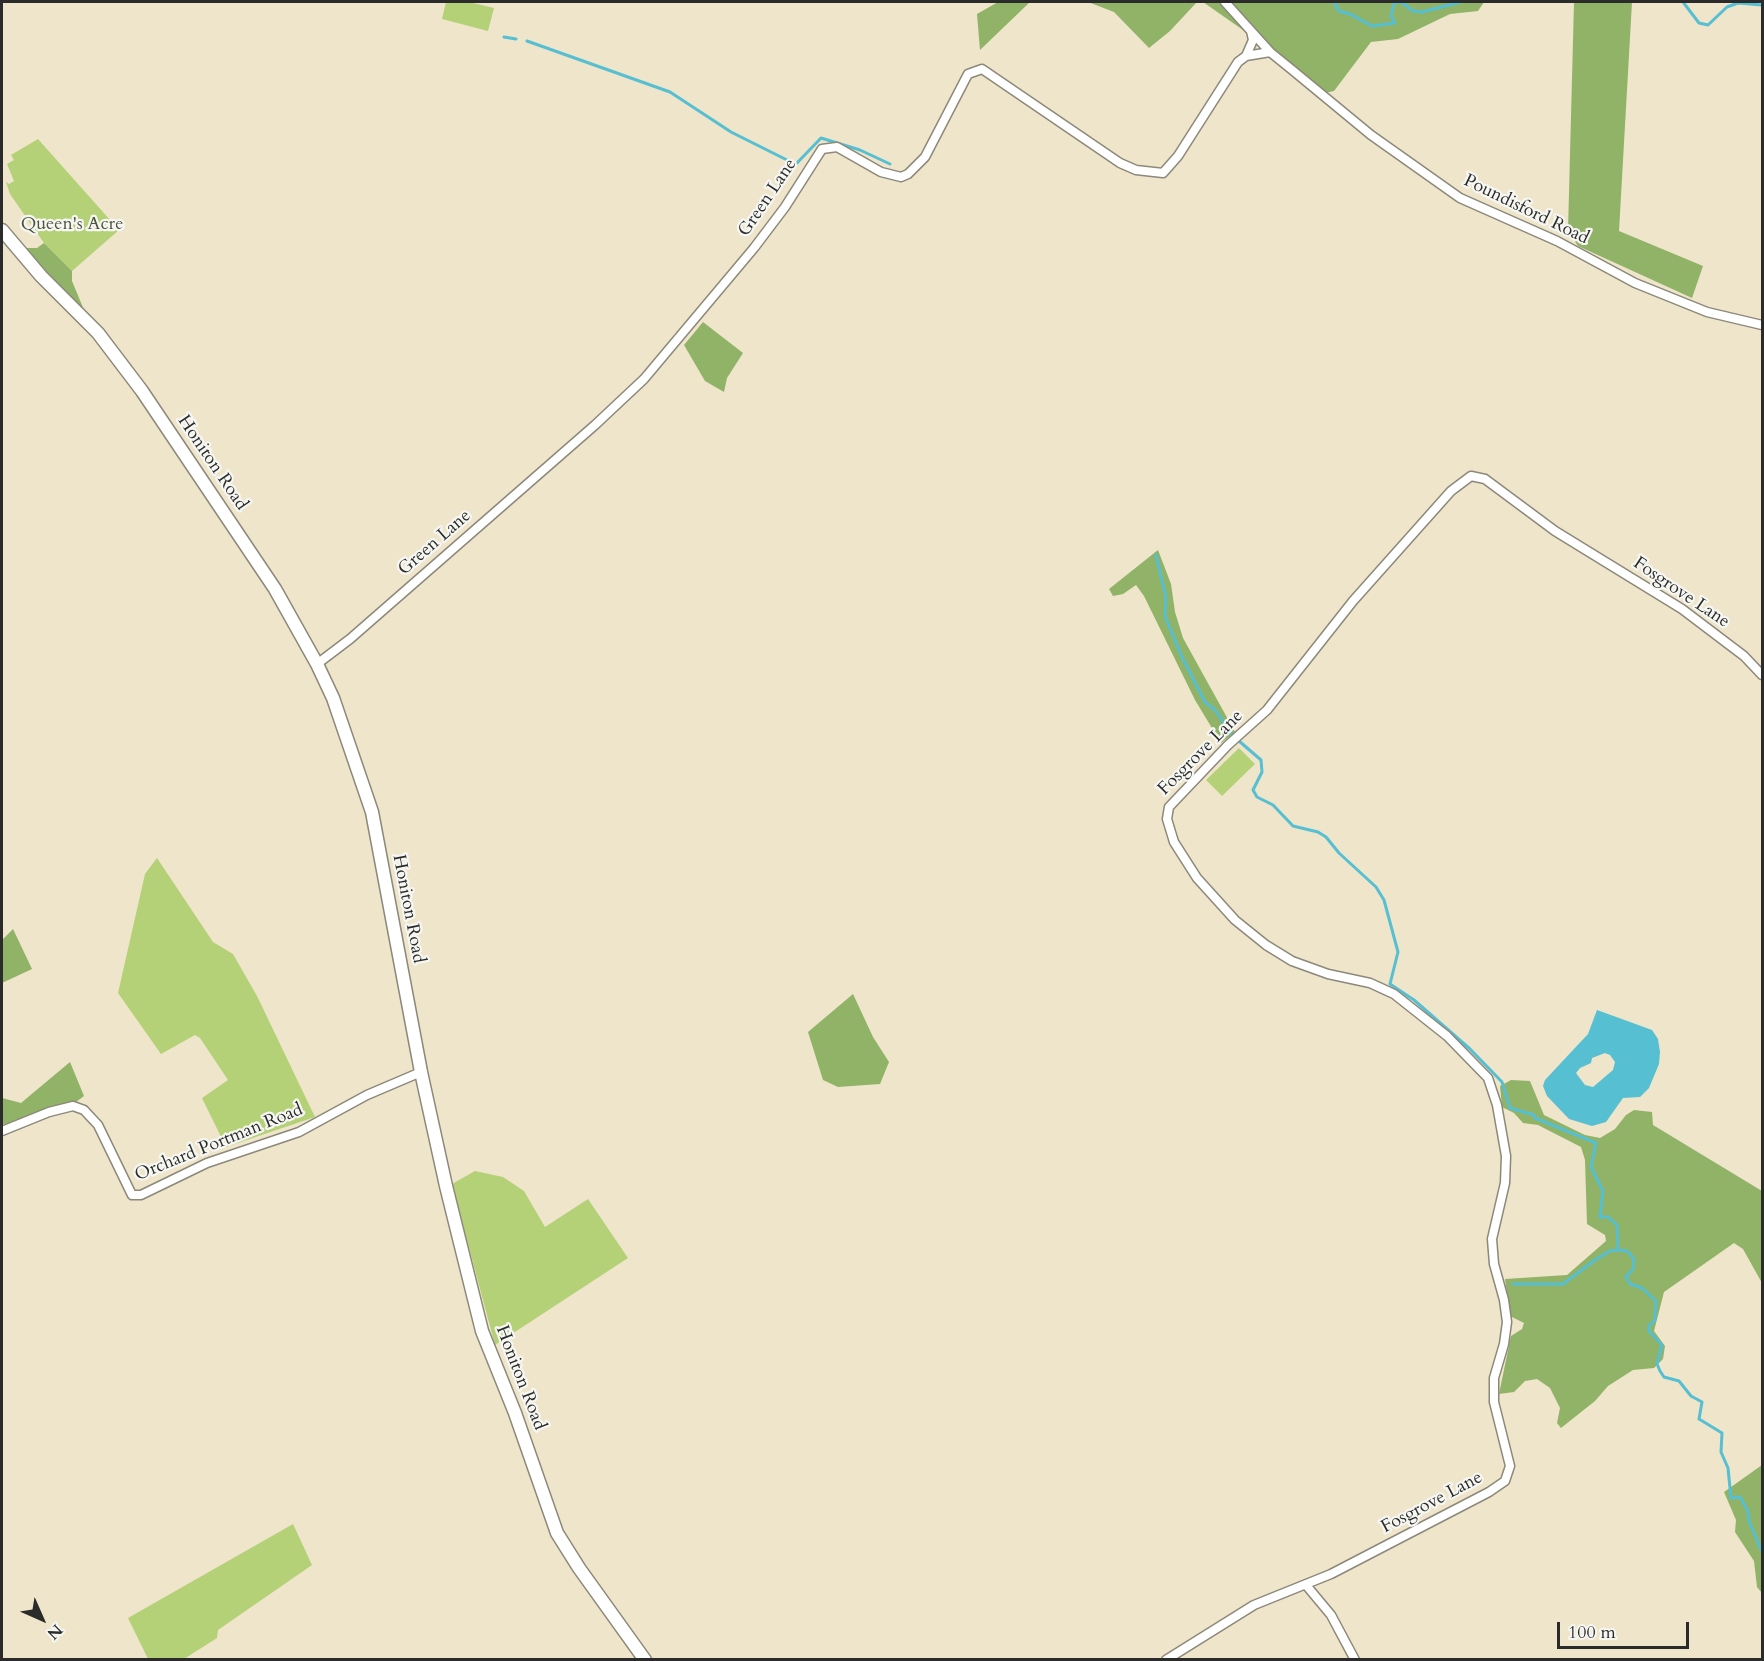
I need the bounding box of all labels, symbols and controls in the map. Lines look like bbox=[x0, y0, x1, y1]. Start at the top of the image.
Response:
street label: Green Lane bbox=[734, 155, 802, 241]
street label: Poundisford Road bbox=[1460, 170, 1592, 250]
park label: Queen's Acre bbox=[21, 214, 123, 236]
street label: Honiton Road bbox=[172, 411, 252, 515]
street label: Green Lane bbox=[394, 506, 476, 580]
street label: Fosgrove Lane bbox=[1629, 553, 1733, 633]
street label: Fosgrove Lane bbox=[1154, 706, 1248, 800]
street label: Honiton Road bbox=[387, 853, 429, 965]
street label: Orchard Portman Road bbox=[132, 1099, 306, 1187]
street label: Honiton Road bbox=[490, 1323, 550, 1433]
street label: Fosgrove Lane bbox=[1378, 1467, 1486, 1539]
north arrow bbox=[12, 1589, 72, 1649]
scale bar bbox=[1560, 1610, 1692, 1648]
text: N bbox=[42, 1619, 67, 1644]
text: 100 m bbox=[1568, 1620, 1616, 1645]

